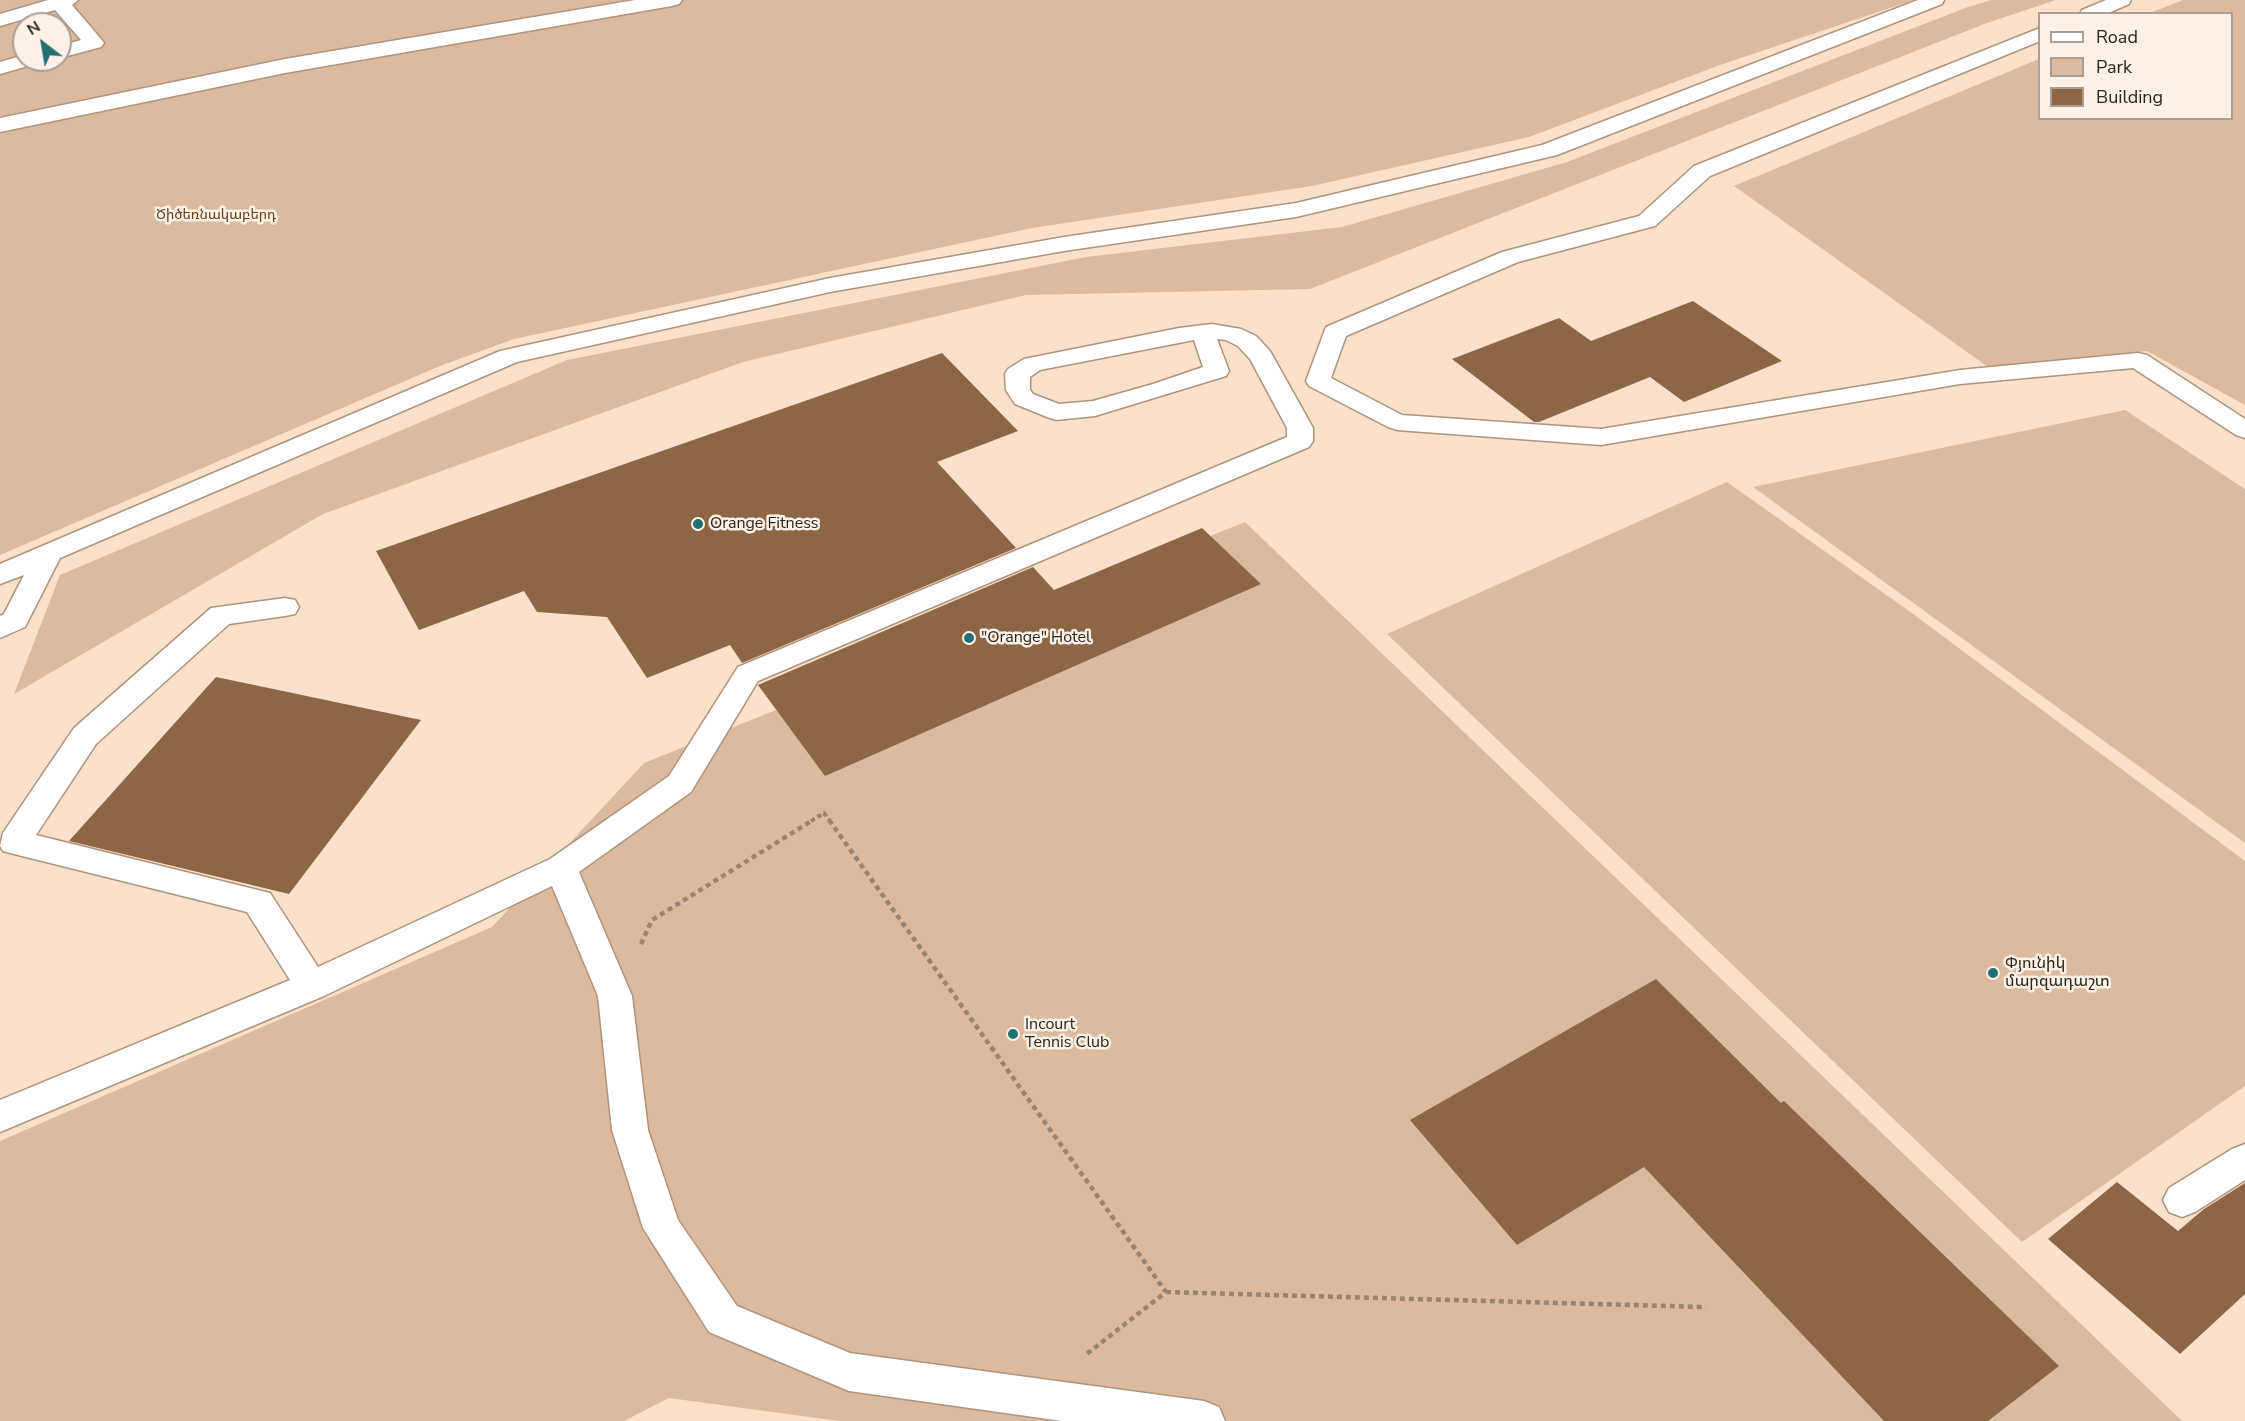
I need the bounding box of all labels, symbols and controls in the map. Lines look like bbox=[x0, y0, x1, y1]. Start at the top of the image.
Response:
north arrow bbox=[12, 12, 72, 72]
legend bbox=[2038, 12, 2233, 120]
text: N bbox=[23, 16, 45, 41]
text: Road bbox=[2096, 25, 2138, 49]
text: Park bbox=[2096, 55, 2132, 79]
text: Building bbox=[2096, 85, 2163, 109]
park label: Ծիծեռնակաբերդ bbox=[156, 208, 276, 224]
place label: Orange Fitness bbox=[710, 514, 819, 534]
marker: Orange Fitness bbox=[691, 517, 705, 531]
place label: "Orange" Hotel bbox=[981, 628, 1091, 648]
marker: "Orange" Hotel bbox=[962, 631, 976, 645]
place label: Փյունիկ մարզադաշտ bbox=[2005, 954, 2110, 992]
marker: Փյունիկ մարզադաշտ bbox=[1986, 966, 2000, 980]
place label: Incourt Tennis Club bbox=[1025, 1015, 1109, 1053]
marker: Incourt Tennis Club bbox=[1006, 1027, 1020, 1041]

